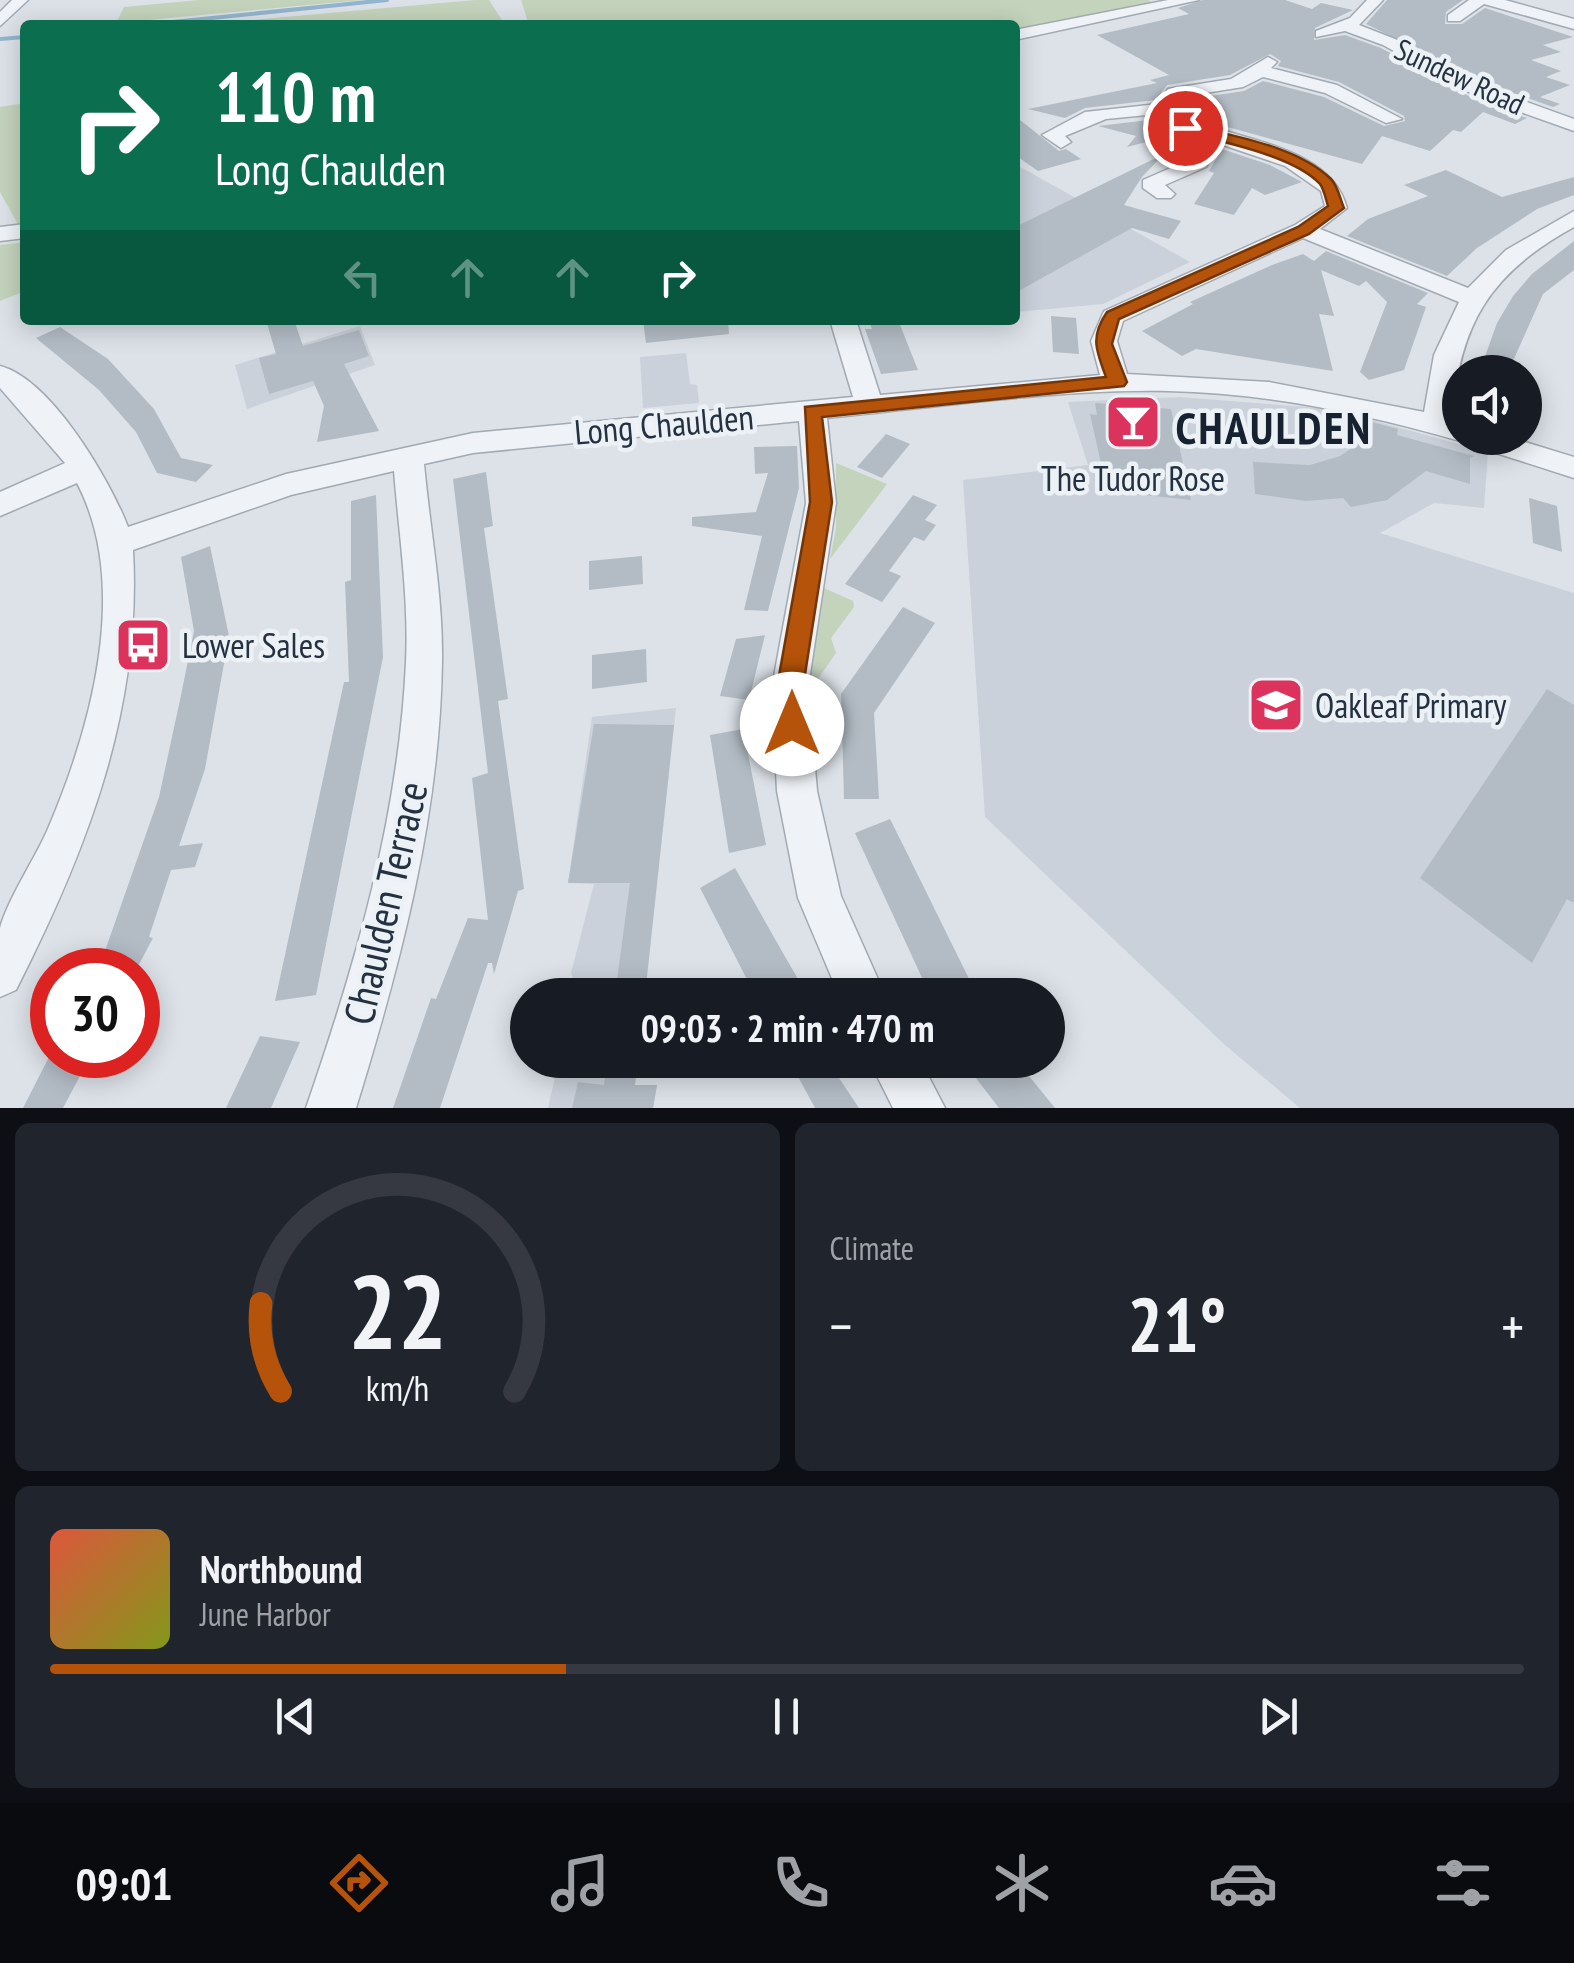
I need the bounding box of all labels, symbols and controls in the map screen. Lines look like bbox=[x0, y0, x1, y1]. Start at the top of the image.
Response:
street label: Sundew Road bbox=[1389, 29, 1531, 123]
text: 110 m bbox=[215, 51, 376, 141]
icon: right bbox=[50, 60, 180, 190]
pin bbox=[1143, 86, 1228, 171]
icon: arrive bbox=[1158, 101, 1213, 156]
text: Long Chaulden bbox=[215, 139, 446, 197]
icon: left bbox=[335, 250, 390, 305]
icon: ahead bbox=[440, 250, 495, 305]
icon: ahead bbox=[545, 250, 600, 305]
icon: right bbox=[650, 250, 705, 305]
map controls bbox=[1442, 355, 1542, 455]
button: sound bbox=[1442, 355, 1542, 455]
bar icon: The Tudor Rose bbox=[1103, 392, 1163, 452]
street label: Long Chaulden bbox=[572, 393, 756, 455]
district label: CHAULDEN bbox=[1175, 398, 1373, 456]
place label: The Tudor Rose bbox=[1041, 455, 1225, 501]
bus stop icon: Lower Sales bbox=[113, 615, 173, 675]
place label: Lower Sales bbox=[182, 622, 325, 668]
position arrow bbox=[740, 672, 844, 776]
school or university icon: Oakleaf Primary bbox=[1246, 675, 1306, 735]
place label: Oakleaf Primary bbox=[1315, 682, 1507, 728]
street label: Chaulden Terrace bbox=[330, 776, 440, 1030]
speed limit sign: 30 bbox=[30, 948, 160, 1078]
text: 09:03 · 2 min · 470 m bbox=[641, 1003, 934, 1052]
text: Climate bbox=[830, 1227, 914, 1269]
text: 22 bbox=[348, 1243, 447, 1378]
text: 21° bbox=[1127, 1276, 1226, 1373]
text: − bbox=[830, 1290, 852, 1361]
text: + bbox=[1501, 1290, 1524, 1361]
text: km/h bbox=[366, 1365, 429, 1411]
text: Northbound bbox=[200, 1544, 362, 1593]
text: June Harbor bbox=[200, 1593, 331, 1635]
icon: previous bbox=[268, 1689, 323, 1744]
icon: pause bbox=[759, 1689, 814, 1744]
icon: next bbox=[1251, 1689, 1306, 1744]
icon: directions bbox=[324, 1848, 394, 1918]
icon: music bbox=[545, 1848, 615, 1918]
icon: phone bbox=[766, 1848, 836, 1918]
icon: climate bbox=[987, 1848, 1057, 1918]
icon: car bbox=[1208, 1848, 1278, 1918]
icon: filters bbox=[1428, 1848, 1498, 1918]
text: 09:01 bbox=[75, 1854, 173, 1912]

